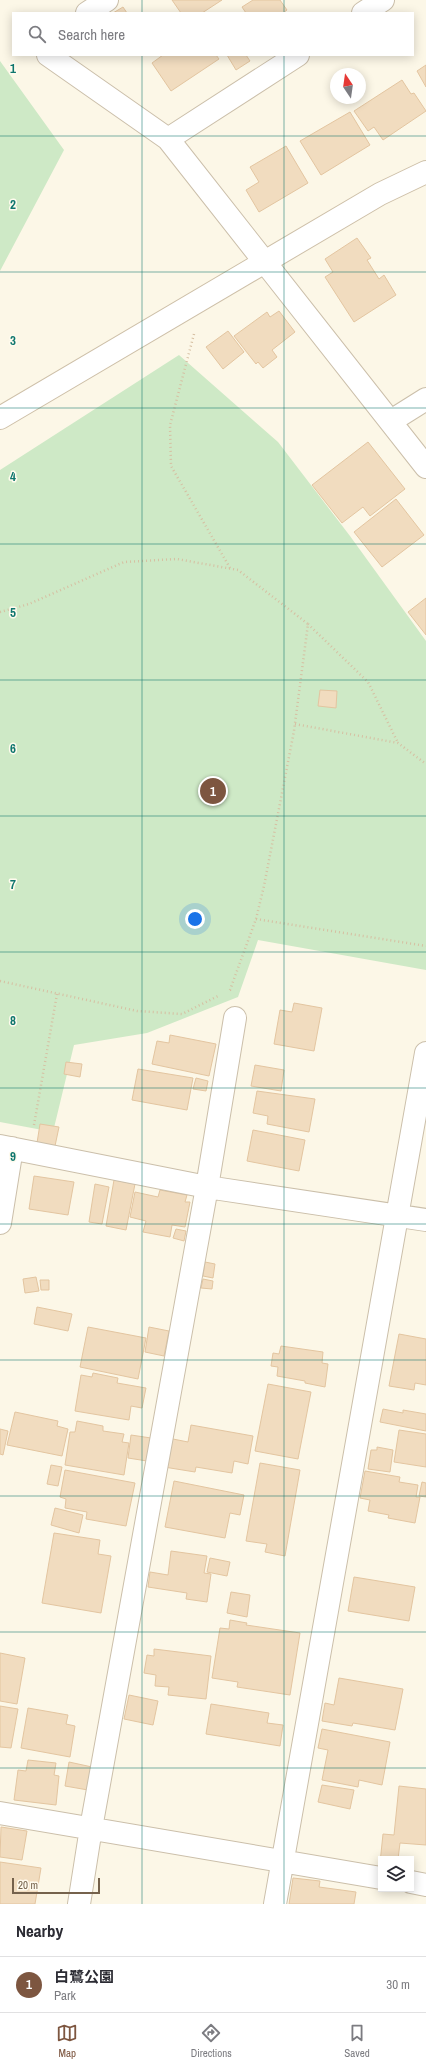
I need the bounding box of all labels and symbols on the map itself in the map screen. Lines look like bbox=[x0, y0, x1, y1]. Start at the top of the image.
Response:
text: 1 bbox=[10, 60, 16, 77]
north arrow bbox=[330, 68, 366, 104]
text: 2 bbox=[10, 196, 16, 213]
text: 3 bbox=[10, 332, 16, 349]
text: 4 bbox=[10, 468, 16, 485]
text: 5 bbox=[10, 604, 16, 621]
text: 6 bbox=[10, 740, 16, 757]
pin: 1 bbox=[200, 776, 226, 806]
text: 7 bbox=[10, 876, 16, 893]
your location bbox=[185, 909, 205, 929]
text: 8 bbox=[10, 1012, 16, 1029]
text: 9 bbox=[10, 1148, 16, 1165]
scale bar bbox=[12, 1876, 100, 1895]

